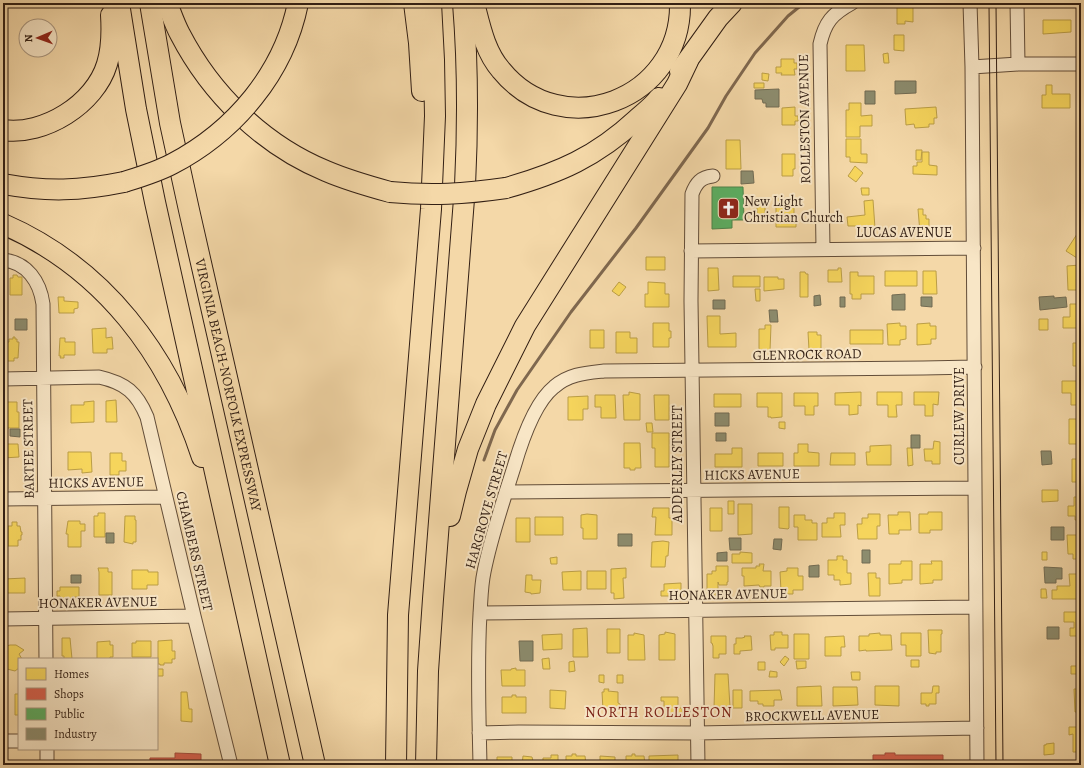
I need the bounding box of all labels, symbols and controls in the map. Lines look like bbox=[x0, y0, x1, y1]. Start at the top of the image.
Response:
north arrow bbox=[18, 18, 58, 58]
text: N bbox=[21, 34, 36, 43]
street label: ROLLESTON AVENUE bbox=[794, 54, 815, 184]
place label: New Light Christian Church bbox=[744, 192, 844, 227]
church icon: New Light Christian Church bbox=[715, 196, 741, 222]
street label: LUCAS AVENUE bbox=[856, 223, 952, 242]
street label: VIRGINIA BEACH-NORFOLK EXPRESSWAY bbox=[190, 256, 266, 514]
street label: GLENROCK ROAD bbox=[752, 344, 862, 365]
street label: CURLEW DRIVE bbox=[950, 367, 969, 465]
street label: BARTEE STREET bbox=[18, 399, 39, 499]
street label: ADDERLEY STREET bbox=[668, 405, 687, 524]
street label: HARGROVE STREET bbox=[461, 449, 512, 571]
street label: HICKS AVENUE bbox=[704, 464, 800, 485]
street label: HICKS AVENUE bbox=[48, 472, 144, 493]
street label: CHAMBERS STREET bbox=[171, 489, 218, 613]
street label: HONAKER AVENUE bbox=[668, 584, 788, 605]
street label: HONAKER AVENUE bbox=[38, 592, 158, 613]
legend bbox=[18, 658, 158, 750]
text: Homes bbox=[54, 666, 89, 682]
text: Shops bbox=[54, 686, 84, 702]
district label: NORTH ROLLESTON bbox=[585, 702, 733, 722]
street label: BROCKWELL AVENUE bbox=[745, 705, 879, 726]
text: Public bbox=[54, 706, 85, 722]
text: Industry bbox=[54, 726, 97, 742]

